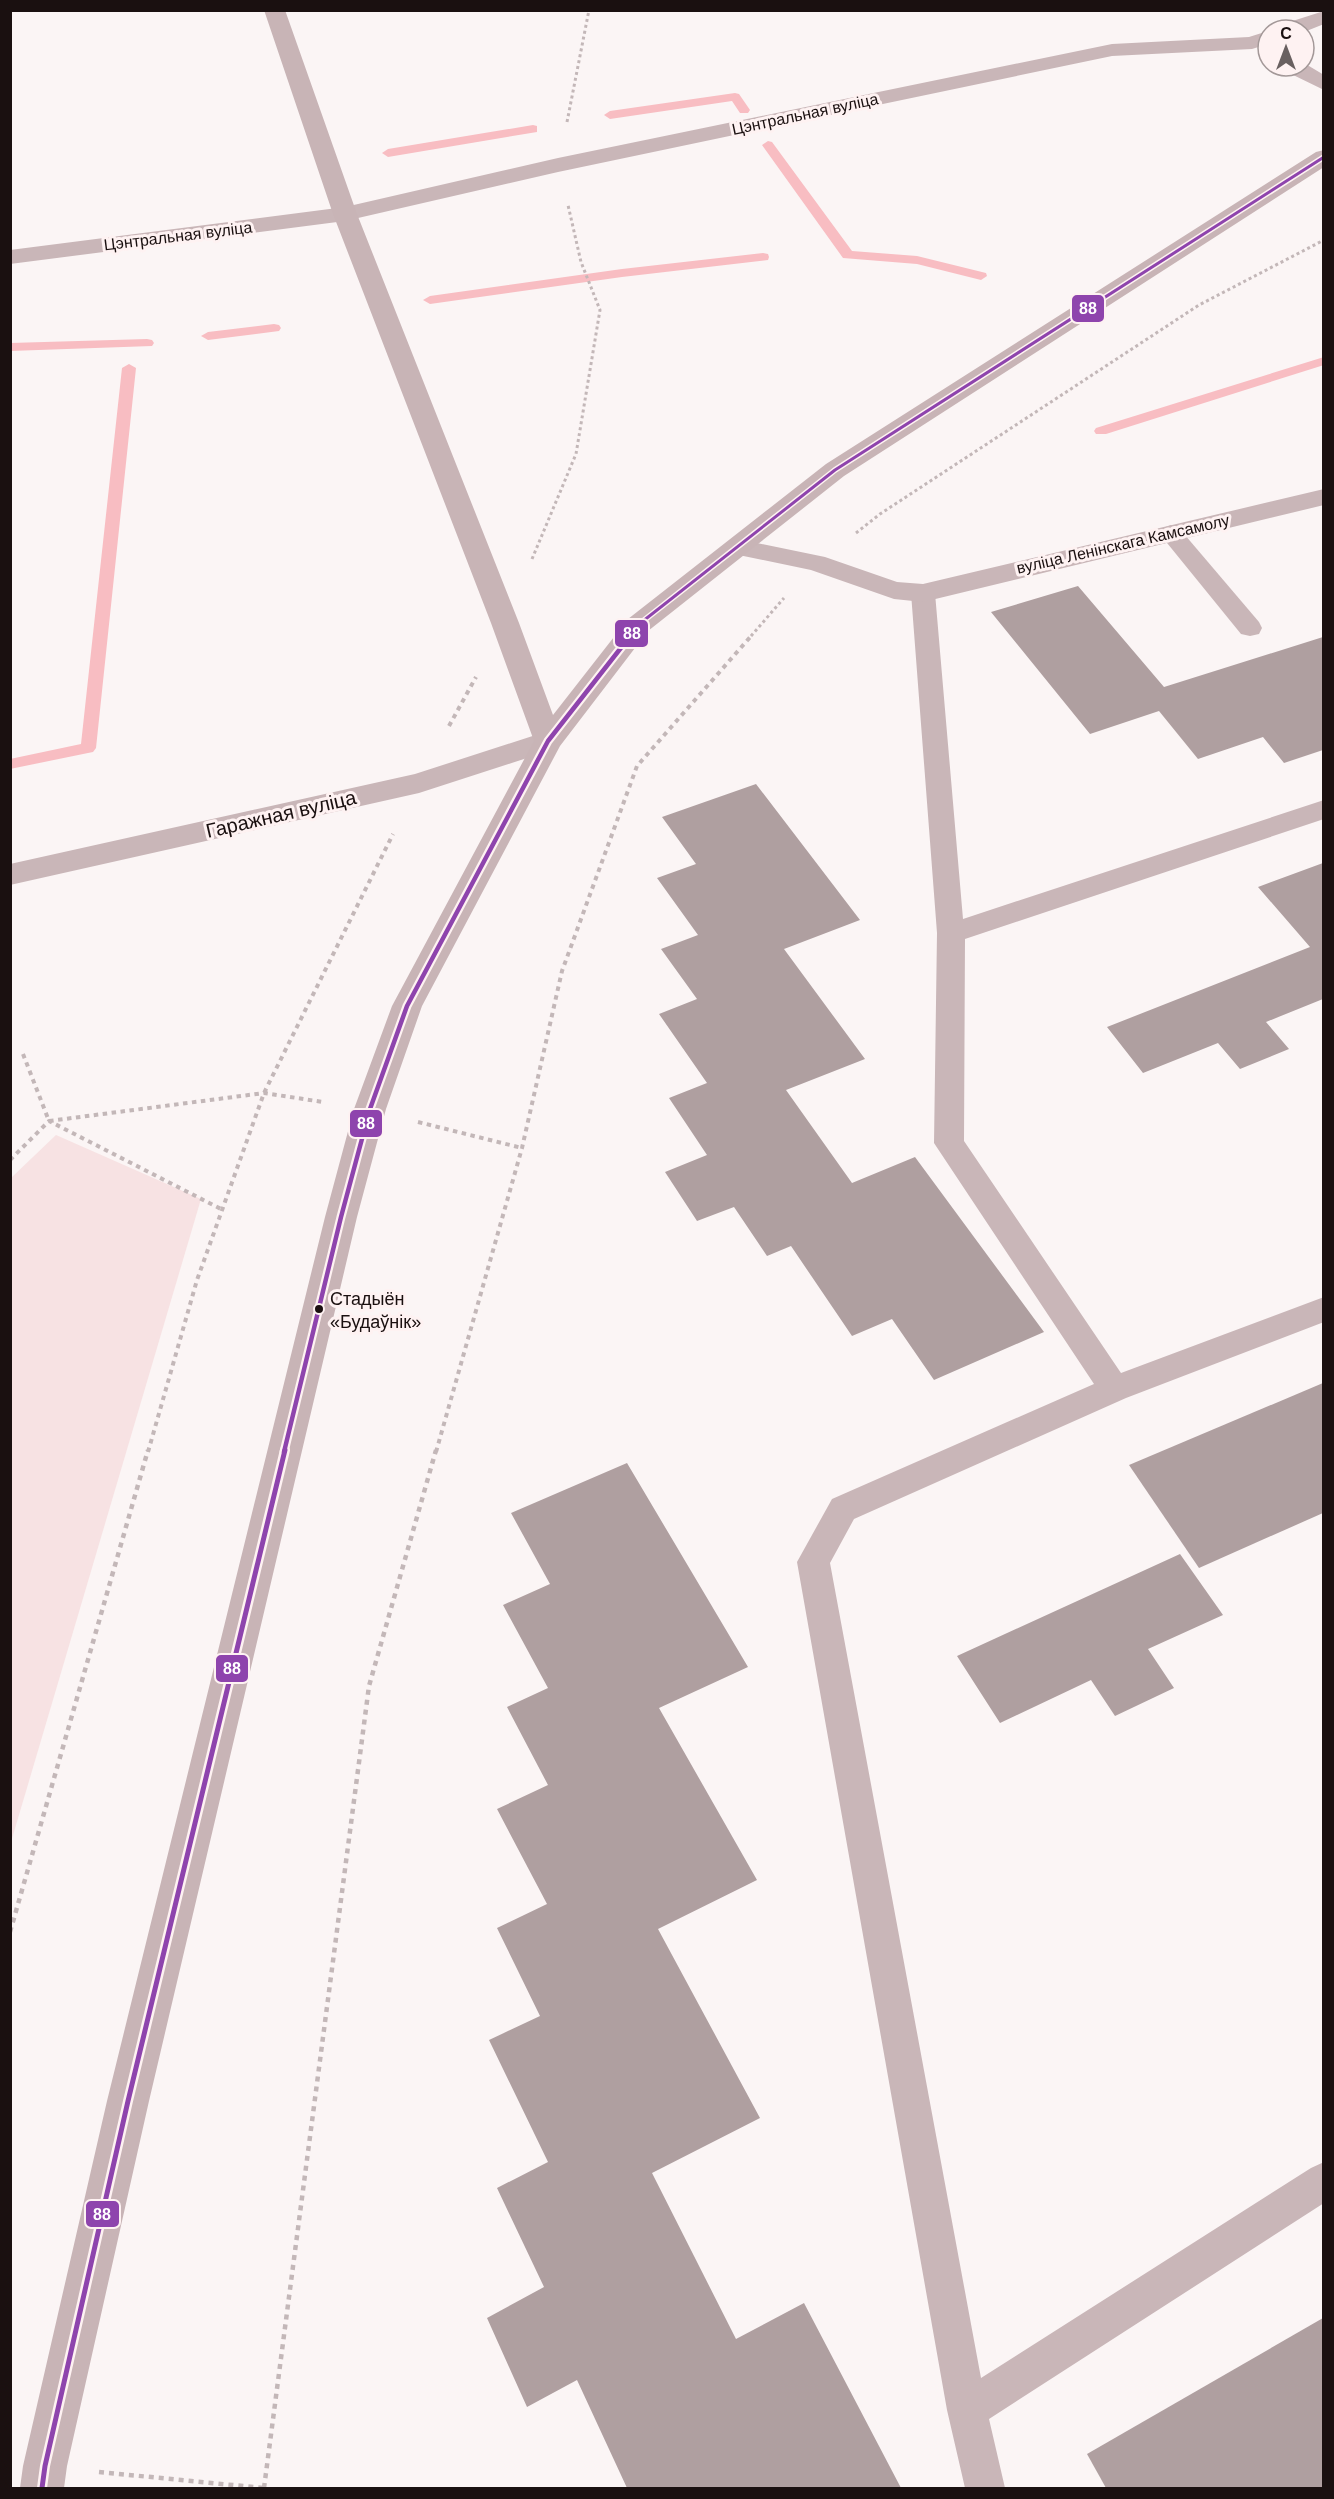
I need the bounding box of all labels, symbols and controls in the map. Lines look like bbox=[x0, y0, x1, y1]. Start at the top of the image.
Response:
north arrow bbox=[1256, 18, 1316, 78]
text: С bbox=[1280, 25, 1292, 42]
street label: Цэнтральная вуліца bbox=[730, 90, 880, 138]
street label: Цэнтральная вуліца bbox=[103, 218, 253, 254]
line badge: 88 bbox=[1071, 294, 1105, 323]
text: 88 bbox=[1079, 300, 1097, 317]
street label: вуліца Ленінскага Камсамолу bbox=[1015, 511, 1231, 577]
line badge: 88 bbox=[614, 619, 649, 648]
text: 88 bbox=[623, 625, 641, 642]
street label: Гаражная вуліца bbox=[204, 786, 359, 842]
line badge: 88 bbox=[349, 1109, 383, 1138]
text: 88 bbox=[357, 1115, 375, 1132]
place label: Стадыён «Будаўнік» bbox=[330, 1289, 421, 1332]
marker: Стадыён «Будаўнік» bbox=[313, 1303, 325, 1315]
line badge: 88 bbox=[215, 1654, 249, 1683]
text: 88 bbox=[223, 1660, 241, 1677]
line badge: 88 bbox=[85, 2200, 120, 2228]
text: 88 bbox=[93, 2206, 111, 2223]

